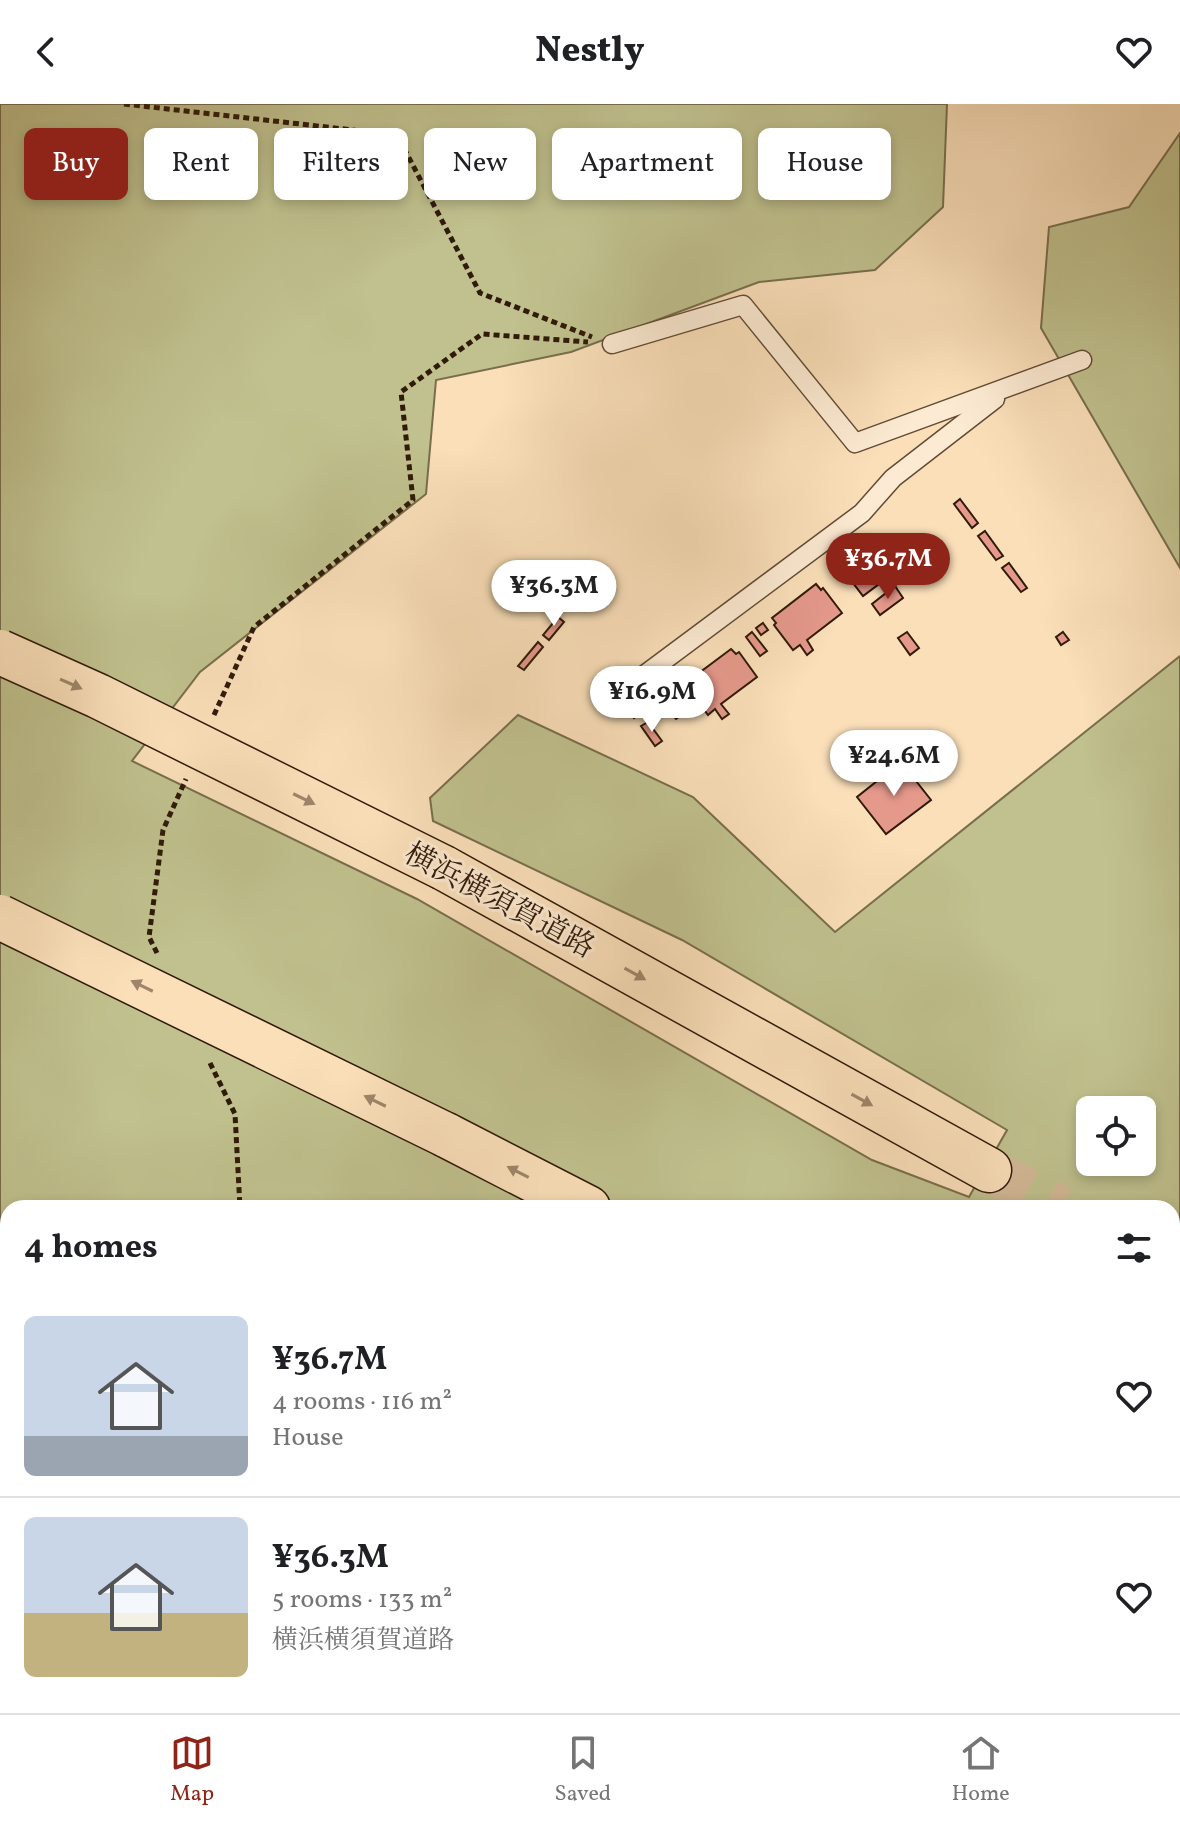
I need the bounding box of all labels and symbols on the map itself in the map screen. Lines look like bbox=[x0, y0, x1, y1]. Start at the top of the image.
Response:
pin: ¥36.7M bbox=[823, 533, 953, 601]
pin: ¥36.3M bbox=[489, 560, 619, 628]
pin: ¥16.9M bbox=[587, 666, 717, 734]
one-way arrow bbox=[59, 677, 83, 691]
pin: ¥24.6M bbox=[829, 730, 959, 798]
one-way arrow bbox=[293, 792, 316, 805]
street label: 横浜横須賀道路 bbox=[396, 834, 602, 970]
one-way arrow bbox=[624, 966, 646, 980]
one-way arrow bbox=[130, 980, 153, 993]
one-way arrow bbox=[851, 1093, 874, 1106]
one-way arrow bbox=[364, 1094, 387, 1107]
one-way arrow bbox=[507, 1166, 530, 1179]

